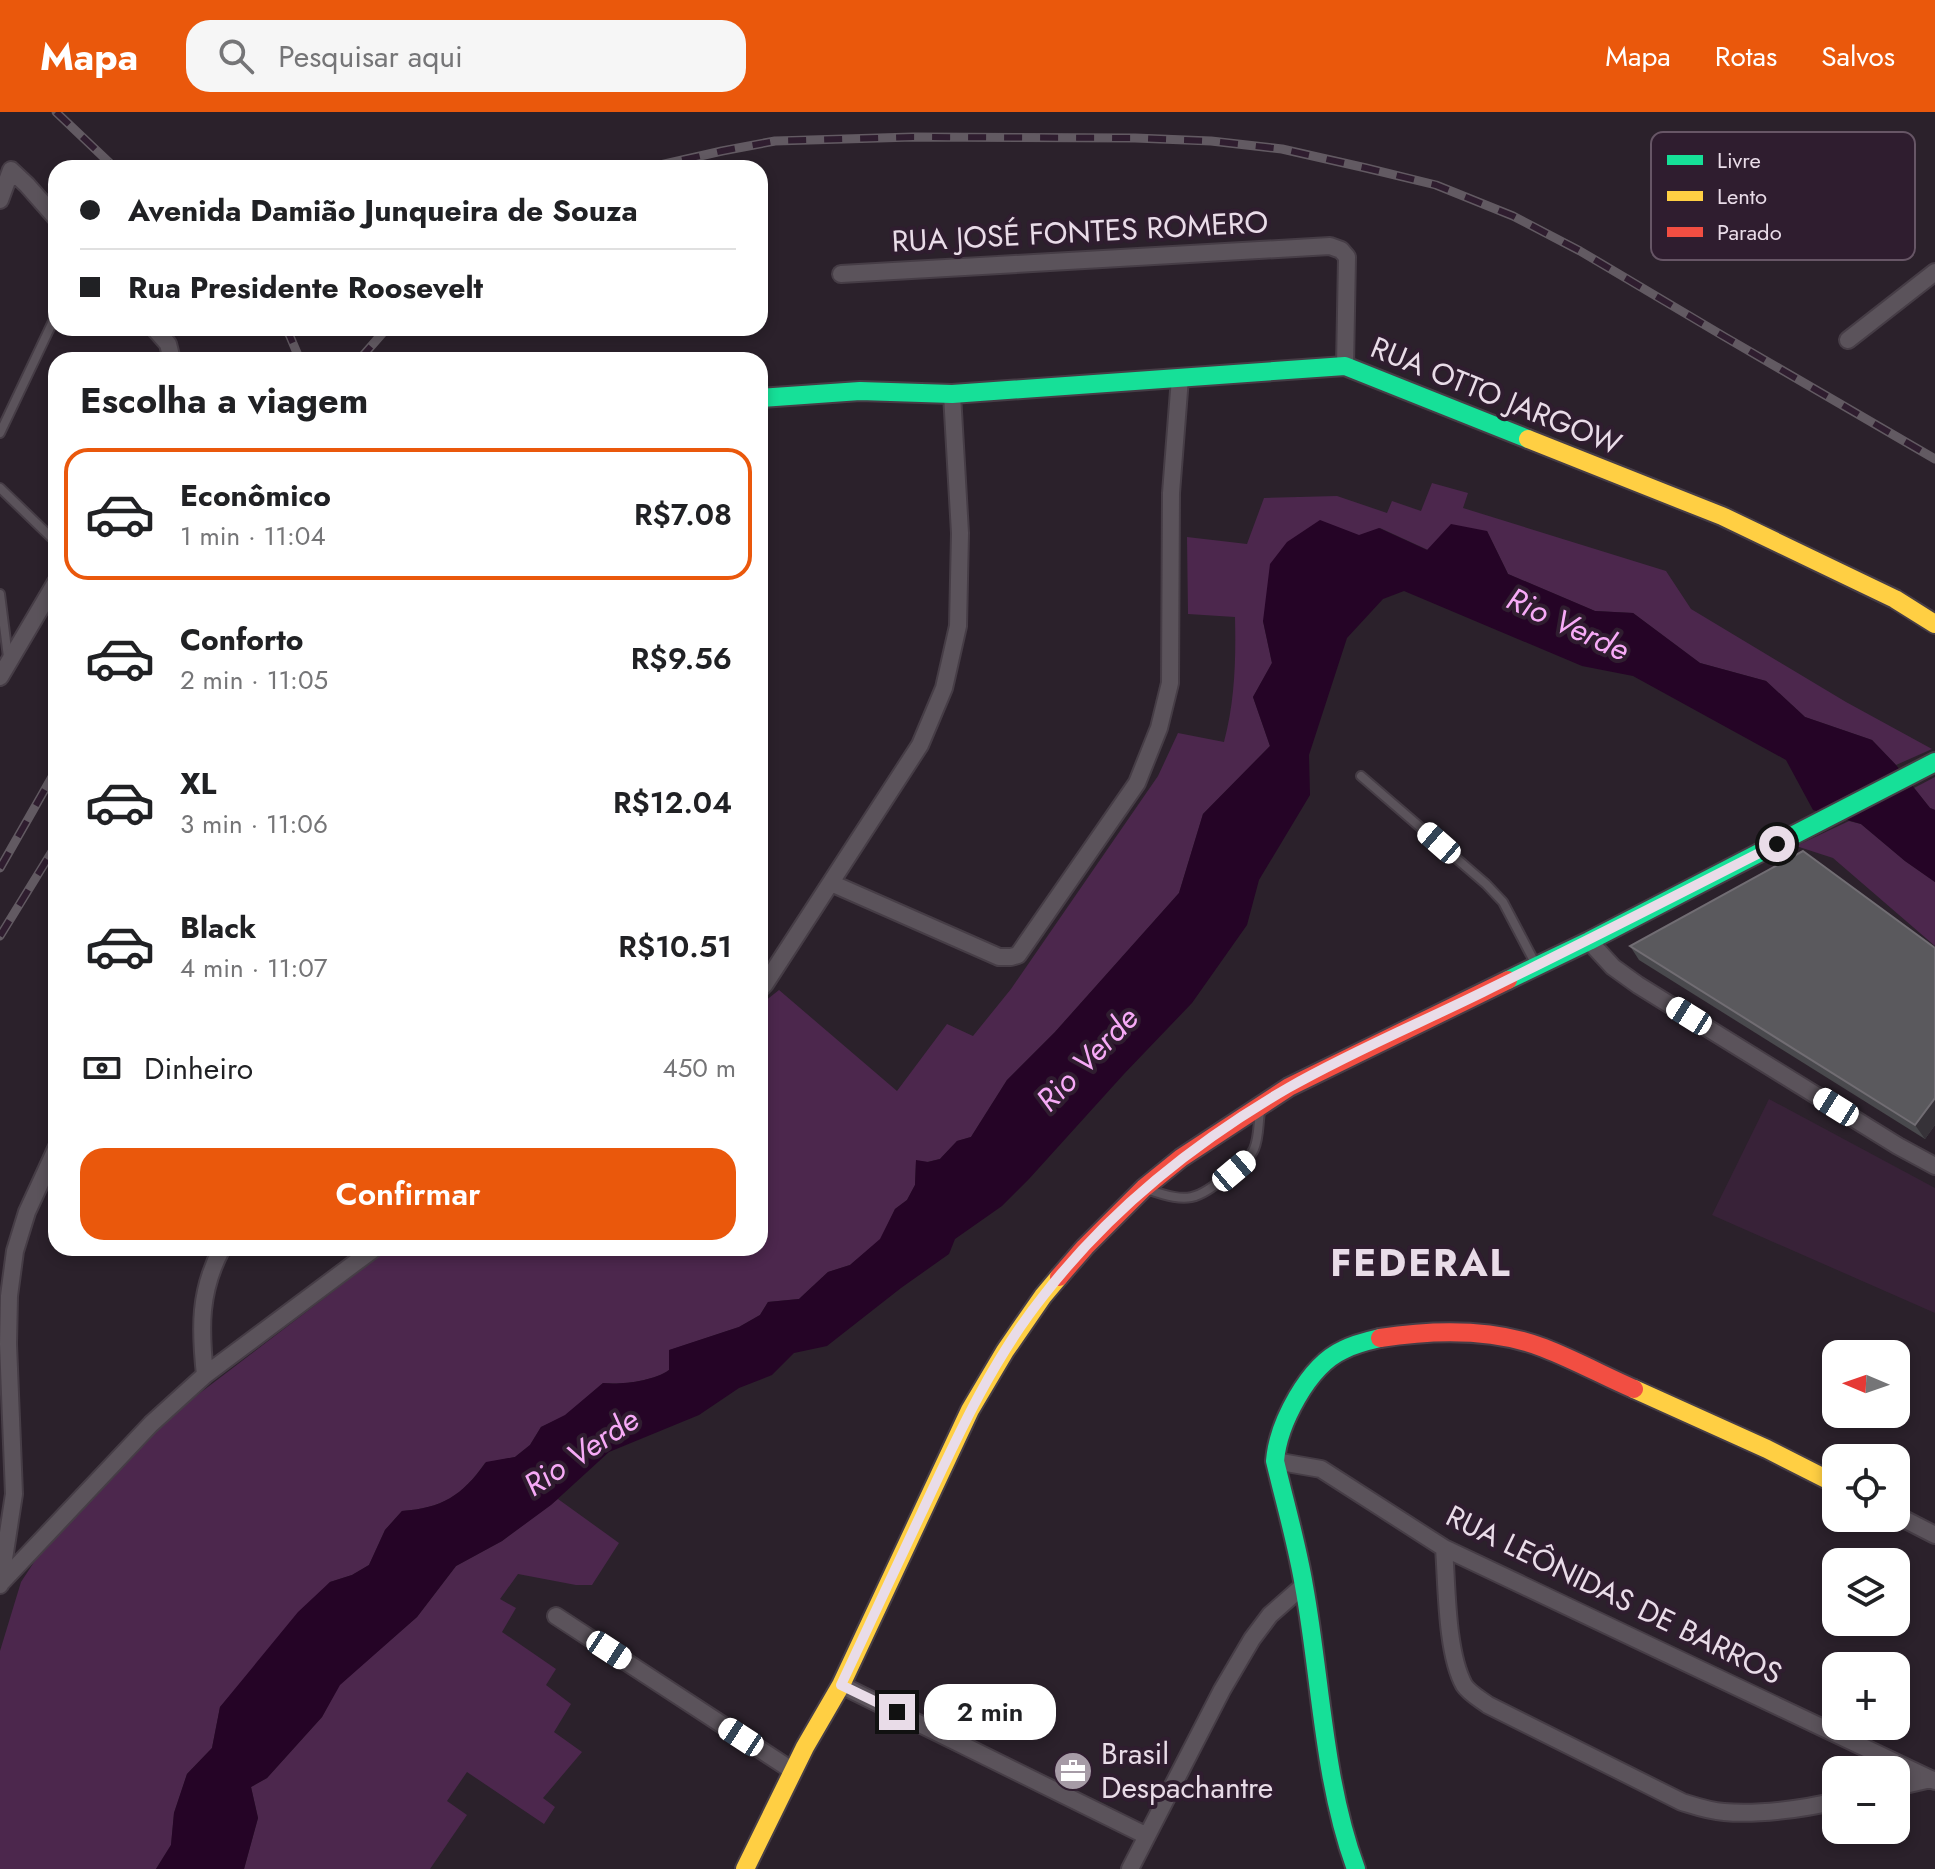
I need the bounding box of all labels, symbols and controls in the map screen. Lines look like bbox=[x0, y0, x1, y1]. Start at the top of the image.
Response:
search box bbox=[186, 20, 746, 92]
text: Mapa bbox=[40, 29, 138, 84]
icon: search bbox=[214, 34, 258, 78]
text: Pesquisar aqui bbox=[278, 35, 463, 78]
text: Mapa bbox=[1605, 36, 1671, 77]
text: Rotas bbox=[1715, 36, 1777, 77]
text: Salvos bbox=[1821, 36, 1895, 77]
legend bbox=[1651, 132, 1915, 260]
text: Livre bbox=[1717, 144, 1761, 176]
text: Lento bbox=[1717, 180, 1767, 212]
text: Avenida Damião Junqueira de Souza bbox=[128, 189, 638, 232]
street label: RUA JOSÉ FONTES ROMERO bbox=[891, 200, 1269, 263]
text: Parado bbox=[1717, 216, 1782, 248]
text: Rua Presidente Roosevelt bbox=[128, 266, 483, 309]
street label: RUA OTTO JARGOW bbox=[1364, 326, 1628, 466]
text: Escolha a viagem bbox=[80, 374, 368, 426]
text: Econômico bbox=[180, 474, 331, 517]
icon: car bbox=[84, 478, 156, 550]
text: R$7.08 bbox=[634, 493, 732, 536]
text: 1 min · 11:04 bbox=[180, 517, 326, 555]
water label: Rio Verde bbox=[1499, 576, 1637, 672]
text: Conforto bbox=[180, 618, 304, 661]
icon: car bbox=[84, 622, 156, 694]
text: R$9.56 bbox=[631, 637, 732, 680]
text: 2 min · 11:05 bbox=[180, 661, 328, 699]
text: XL bbox=[180, 762, 216, 805]
icon: car bbox=[84, 766, 156, 838]
text: R$12.04 bbox=[613, 781, 732, 824]
text: 3 min · 11:06 bbox=[180, 805, 328, 843]
car bbox=[1413, 818, 1465, 868]
route start bbox=[1759, 826, 1795, 862]
text: Black bbox=[180, 906, 256, 949]
icon: car bbox=[84, 910, 156, 982]
text: R$10.51 bbox=[618, 925, 732, 968]
text: 4 min · 11:07 bbox=[180, 949, 328, 987]
car bbox=[1662, 993, 1716, 1039]
water label: Rio Verde bbox=[1025, 996, 1149, 1122]
icon: cash bbox=[80, 1046, 124, 1090]
text: Dinheiro bbox=[144, 1047, 253, 1090]
text: 450 m bbox=[662, 1049, 736, 1087]
car bbox=[1809, 1084, 1863, 1130]
car bbox=[1208, 1146, 1260, 1196]
button: Confirmar bbox=[80, 1148, 736, 1240]
district label: FEDERAL bbox=[1330, 1235, 1512, 1290]
north arrow bbox=[1822, 1340, 1910, 1428]
map controls bbox=[1822, 1340, 1910, 1844]
water label: Rio Verde bbox=[514, 1396, 648, 1508]
button: locate bbox=[1822, 1444, 1910, 1532]
street label: RUA LEÔNIDAS DE BARROS bbox=[1439, 1494, 1790, 1695]
button: layers bbox=[1822, 1548, 1910, 1636]
car bbox=[582, 1627, 636, 1673]
button: + bbox=[1822, 1652, 1910, 1740]
callout: 2 min bbox=[925, 1684, 1057, 1740]
text: 2 min bbox=[957, 1693, 1023, 1731]
route end bbox=[879, 1694, 915, 1730]
car bbox=[714, 1714, 768, 1760]
place label: Brasil Despachantre bbox=[1101, 1732, 1273, 1809]
office icon: Brasil Despachantre bbox=[1052, 1750, 1094, 1792]
button: − bbox=[1822, 1756, 1910, 1844]

